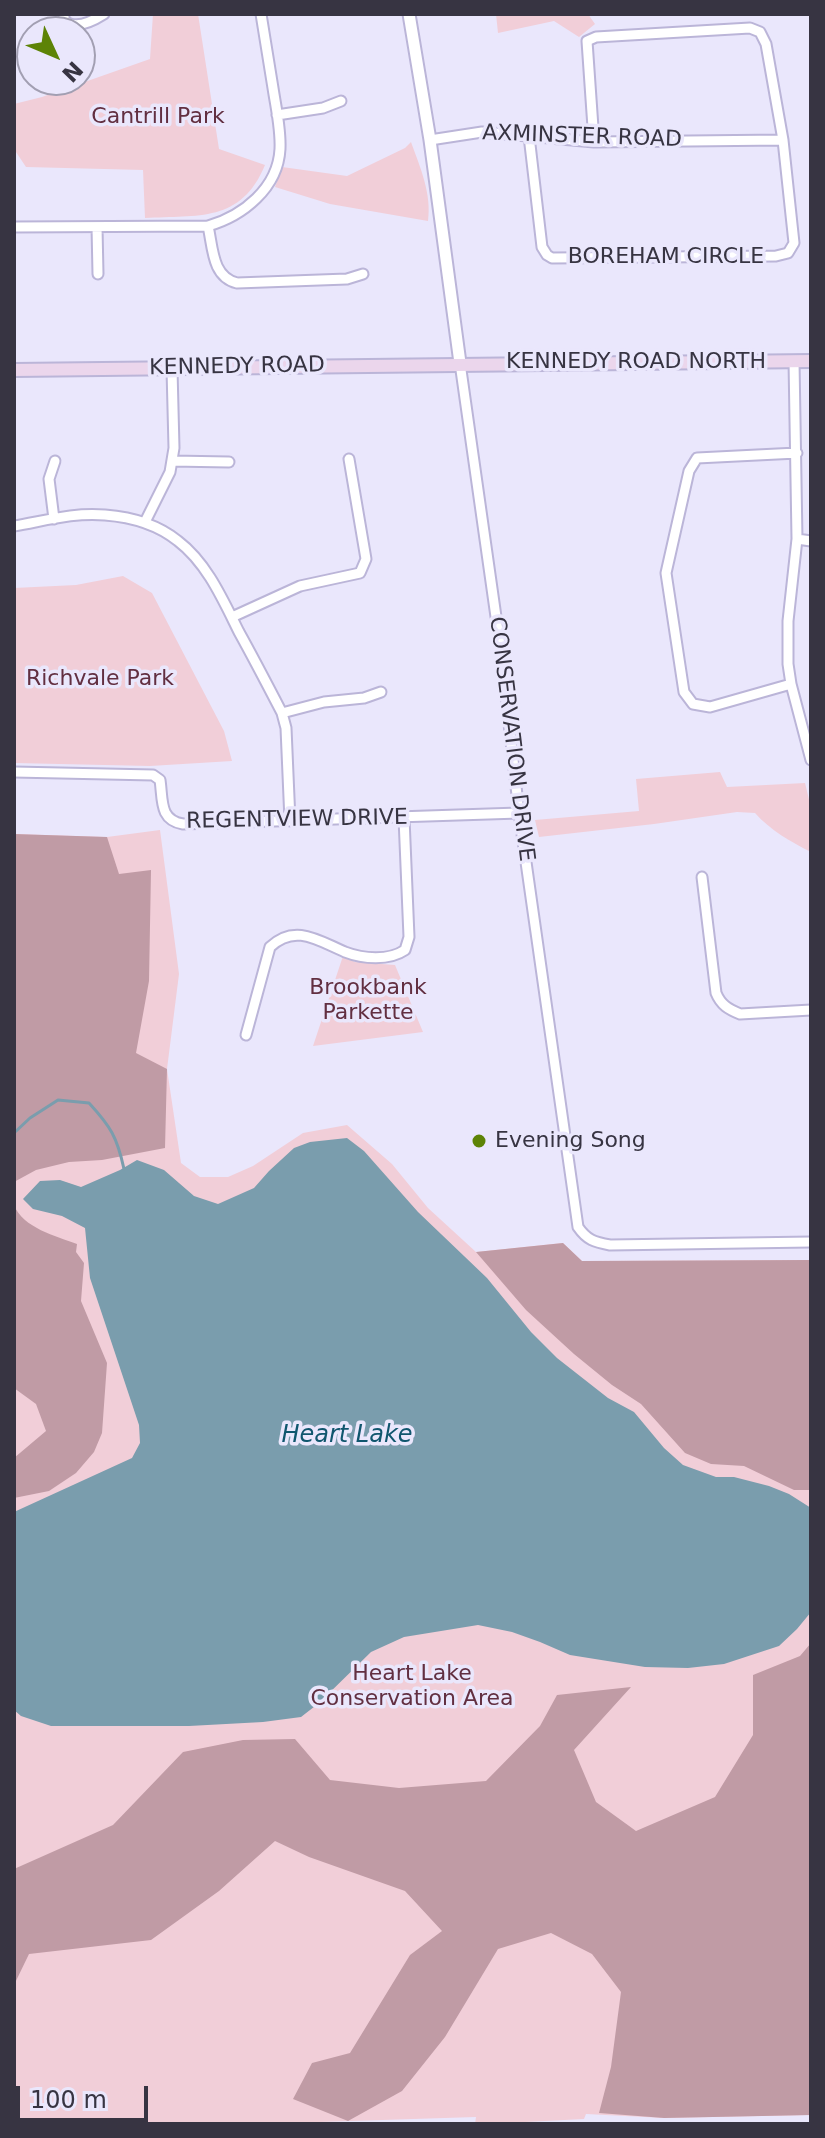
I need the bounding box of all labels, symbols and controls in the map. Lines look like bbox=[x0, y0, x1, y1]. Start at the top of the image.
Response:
north arrow bbox=[16, 16, 96, 96]
text: N bbox=[57, 56, 88, 87]
park label: Cantrill Park bbox=[91, 104, 225, 130]
street label: AXMINSTER ROAD bbox=[482, 120, 682, 154]
street label: BOREHAM CIRCLE bbox=[568, 244, 764, 270]
street label: KENNEDY ROAD NORTH bbox=[506, 349, 766, 375]
street label: KENNEDY ROAD bbox=[149, 352, 325, 382]
street label: CONSERVATION DRIVE bbox=[483, 615, 539, 863]
park label: Richvale Park bbox=[26, 666, 174, 692]
street label: REGENTVIEW DRIVE bbox=[186, 805, 408, 835]
park label: Brookbank Parkette bbox=[309, 975, 427, 1026]
place label: Evening Song bbox=[495, 1128, 646, 1154]
marker: Evening Song bbox=[470, 1132, 488, 1150]
water label: Heart Lake bbox=[281, 1422, 413, 1450]
park label: Heart Lake Conservation Area bbox=[310, 1661, 514, 1712]
scale bar bbox=[20, 2070, 152, 2120]
text: 100 m bbox=[30, 2086, 107, 2114]

